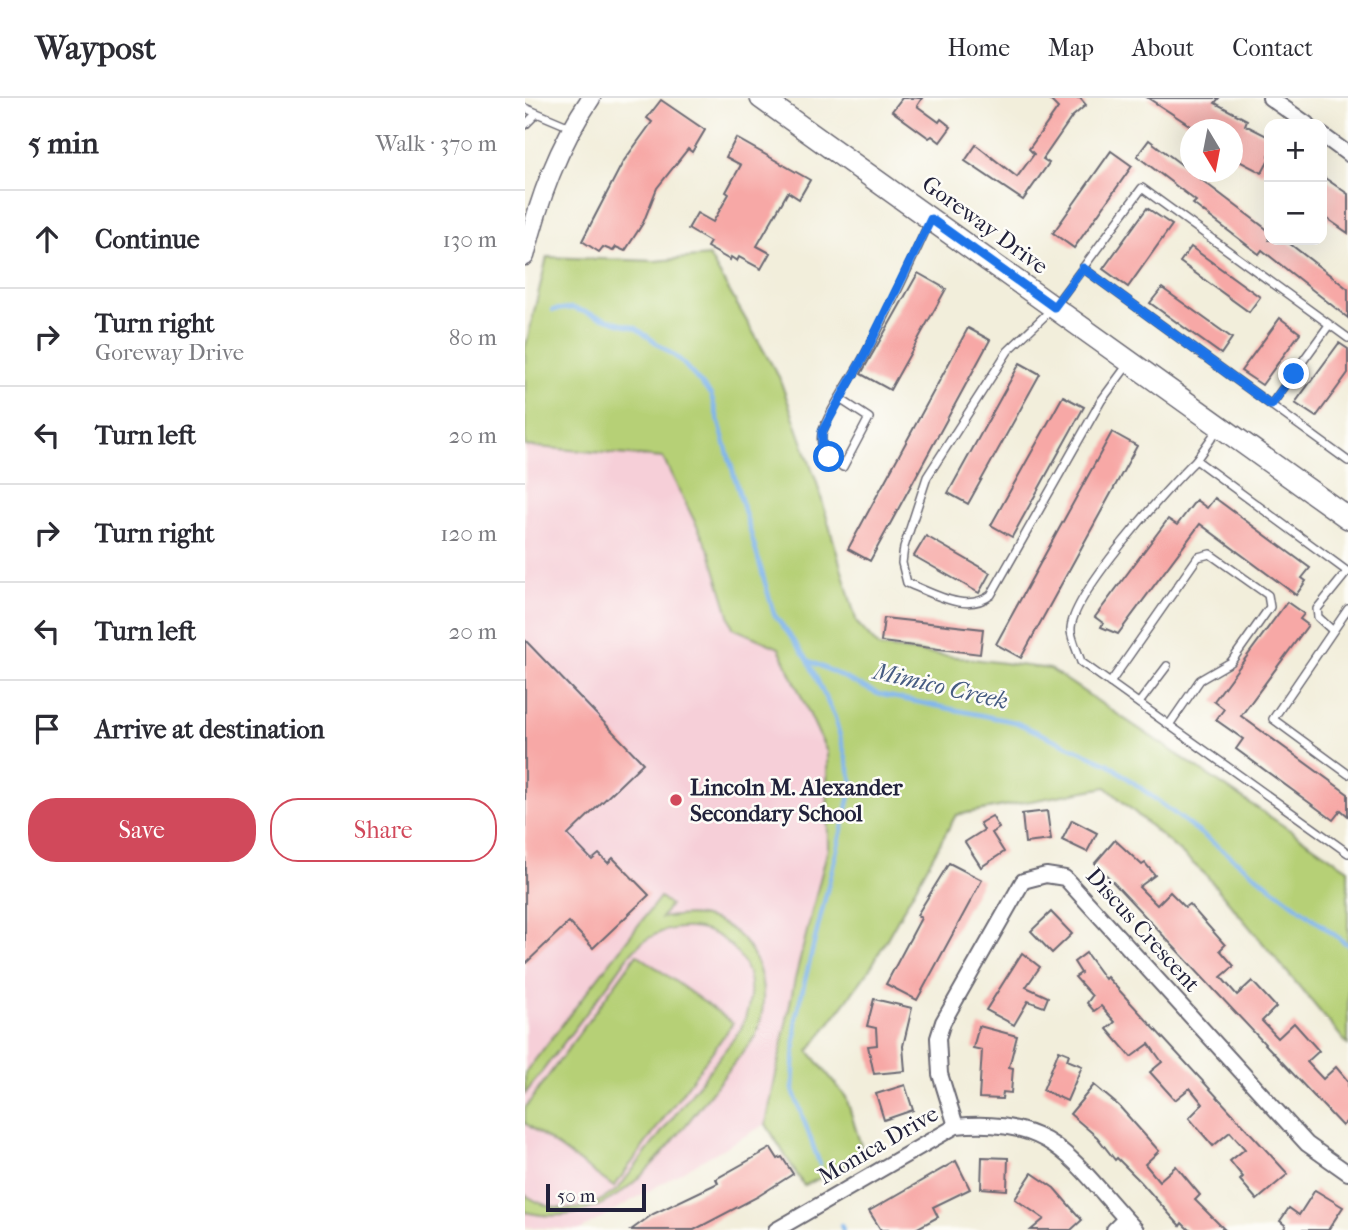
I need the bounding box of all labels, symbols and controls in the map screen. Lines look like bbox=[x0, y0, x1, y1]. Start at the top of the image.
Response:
text: Waypost bbox=[35, 29, 156, 68]
text: Home bbox=[948, 34, 1010, 62]
text: Map bbox=[1048, 34, 1094, 62]
text: About bbox=[1132, 34, 1194, 62]
text: Contact bbox=[1232, 34, 1313, 62]
north arrow bbox=[1180, 119, 1243, 182]
map controls bbox=[1264, 119, 1327, 245]
button: + bbox=[1264, 119, 1327, 182]
text: 5 min bbox=[28, 126, 99, 161]
text: Walk · 370 m bbox=[375, 130, 497, 157]
street label: Goreway Drive bbox=[917, 170, 1053, 280]
button: − bbox=[1264, 182, 1327, 245]
icon: ahead bbox=[28, 220, 66, 258]
text: Continue bbox=[95, 224, 200, 255]
text: 130 m bbox=[443, 226, 497, 253]
text: Turn right bbox=[95, 308, 215, 339]
icon: right bbox=[28, 318, 66, 356]
text: 80 m bbox=[449, 324, 497, 351]
text: Goreway Drive bbox=[95, 339, 244, 366]
route end bbox=[1278, 358, 1309, 389]
icon: left bbox=[28, 416, 66, 454]
text: Turn left bbox=[95, 420, 196, 451]
text: 20 m bbox=[448, 422, 497, 449]
route start bbox=[813, 441, 844, 472]
icon: right bbox=[28, 514, 66, 552]
text: Turn right bbox=[95, 518, 215, 549]
text: 120 m bbox=[440, 520, 497, 547]
icon: left bbox=[28, 612, 66, 650]
text: Turn left bbox=[95, 616, 196, 647]
text: 20 m bbox=[448, 618, 497, 645]
water label: Mimico Creek bbox=[869, 656, 1011, 715]
icon: arrive bbox=[28, 710, 66, 748]
text: Arrive at destination bbox=[95, 714, 325, 745]
place label: Lincoln M. Alexander Secondary School bbox=[690, 774, 904, 827]
marker: Lincoln M. Alexander Secondary School bbox=[668, 792, 684, 808]
button: Save bbox=[28, 798, 256, 862]
button: Share bbox=[270, 798, 497, 862]
street label: Discus Crescent bbox=[1080, 863, 1206, 997]
street label: Monica Drive bbox=[813, 1100, 943, 1190]
scale bar bbox=[546, 1181, 646, 1213]
text: 50 m bbox=[557, 1185, 596, 1207]

